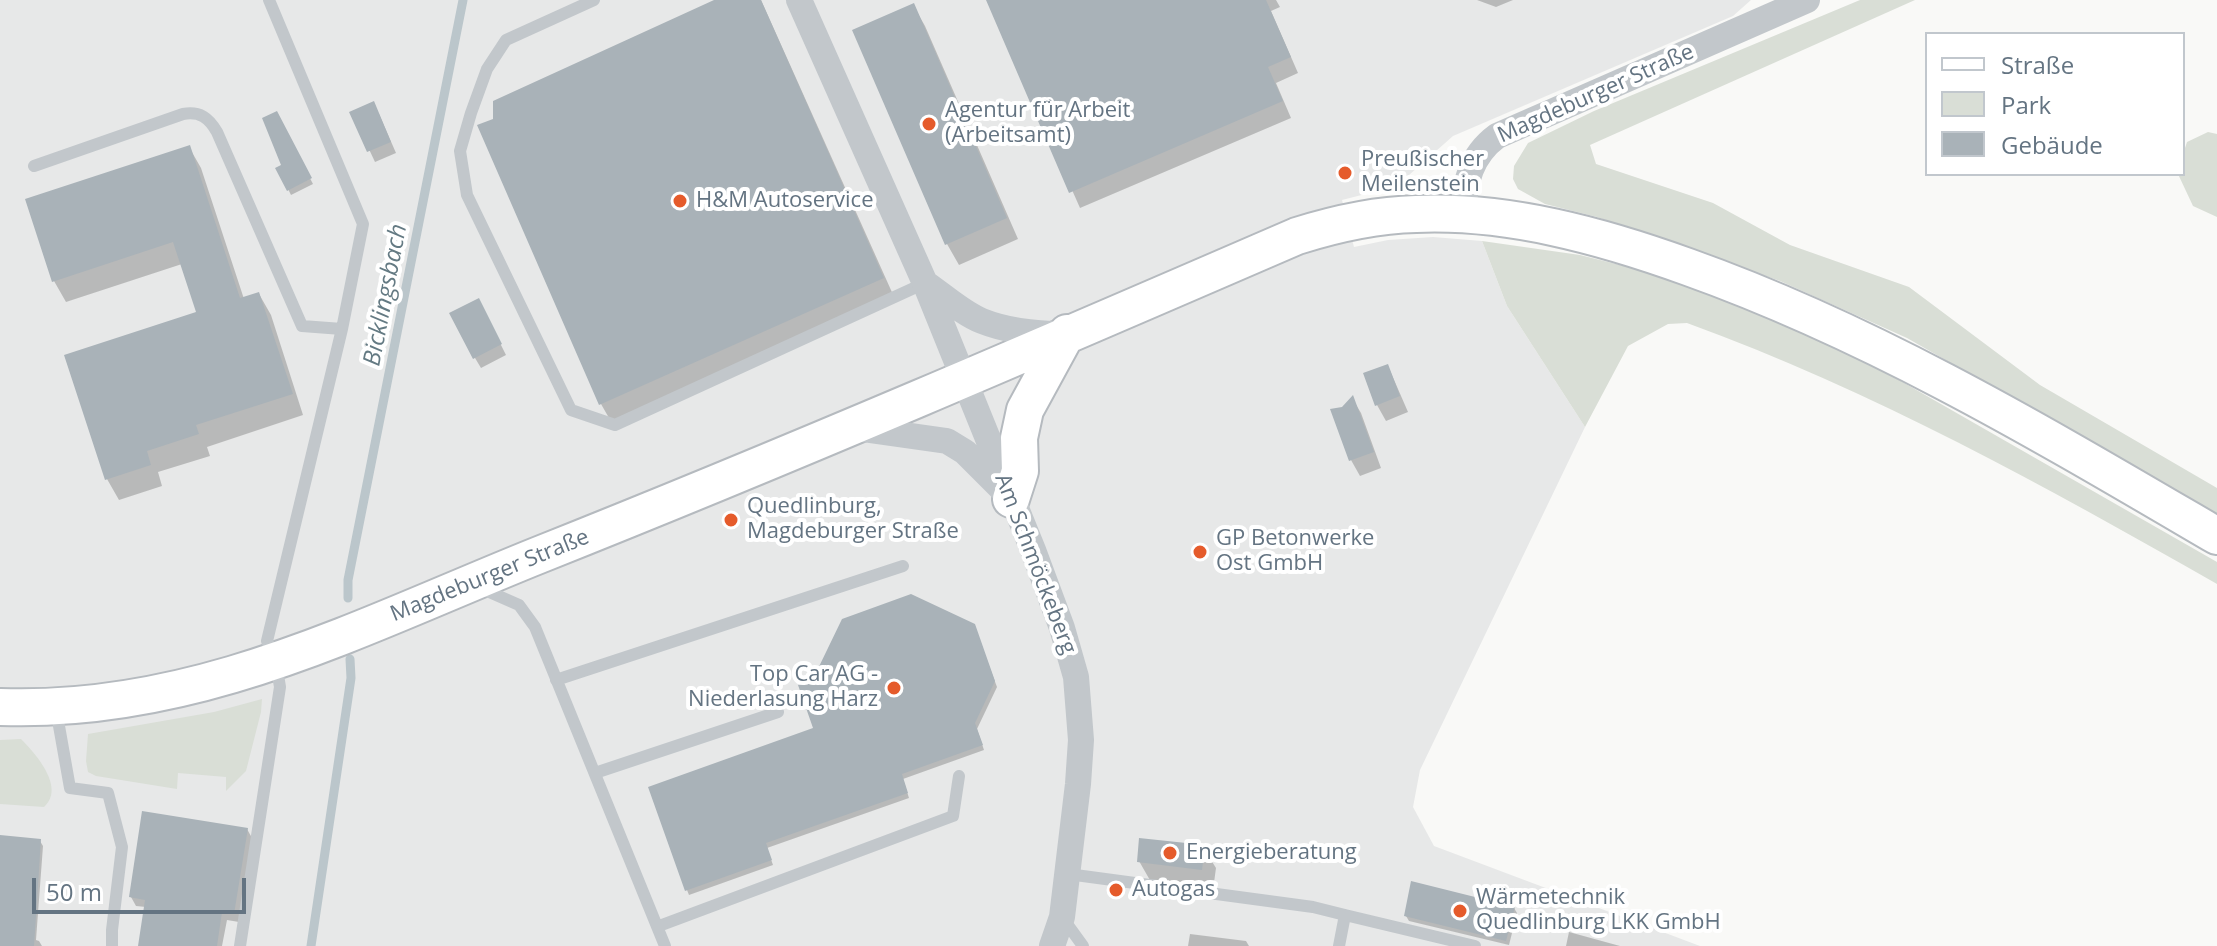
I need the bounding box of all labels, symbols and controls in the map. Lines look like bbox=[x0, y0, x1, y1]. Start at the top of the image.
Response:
legend bbox=[1925, 32, 2185, 176]
street label: Magdeburger Straße bbox=[1494, 39, 1698, 149]
text: Straße bbox=[2001, 48, 2074, 81]
text: Park bbox=[2001, 88, 2051, 121]
place label: Agentur für Arbeit (Arbeitsamt) bbox=[945, 98, 1130, 150]
marker: Agentur für Arbeit (Arbeitsamt) bbox=[920, 115, 938, 133]
text: Gebäude bbox=[2001, 128, 2103, 161]
place label: Preußischer Meilenstein bbox=[1361, 147, 1484, 198]
marker: Preußischer Meilenstein bbox=[1336, 164, 1354, 182]
place label: H&M Autoservice bbox=[696, 188, 873, 214]
marker: H&M Autoservice bbox=[671, 192, 689, 210]
water label: Bicklingsbach bbox=[358, 222, 414, 368]
street label: Am Schmöckeberg bbox=[988, 470, 1082, 658]
place label: Quedlinburg, Magdeburger Straße bbox=[747, 494, 959, 546]
marker: Quedlinburg, Magdeburger Straße bbox=[722, 511, 740, 529]
street label: Magdeburger Straße bbox=[387, 524, 593, 628]
place label: GP Betonwerke Ost GmbH bbox=[1216, 526, 1374, 578]
marker: GP Betonwerke Ost GmbH bbox=[1191, 543, 1209, 561]
place label: Top Car AG - Niederlasung Harz bbox=[688, 662, 878, 714]
marker: Top Car AG - Niederlasung Harz bbox=[885, 679, 903, 697]
place label: Energieberatung bbox=[1186, 840, 1357, 866]
marker: Energieberatung bbox=[1161, 844, 1179, 862]
scale bar bbox=[36, 862, 250, 912]
text: 50 m bbox=[46, 875, 102, 908]
place label: Autogas bbox=[1132, 877, 1215, 903]
marker: Autogas bbox=[1107, 881, 1125, 899]
place label: Wärmetechnik Quedlinburg LKK GmbH bbox=[1476, 885, 1721, 936]
marker: Wärmetechnik Quedlinburg LKK GmbH bbox=[1451, 902, 1469, 920]

